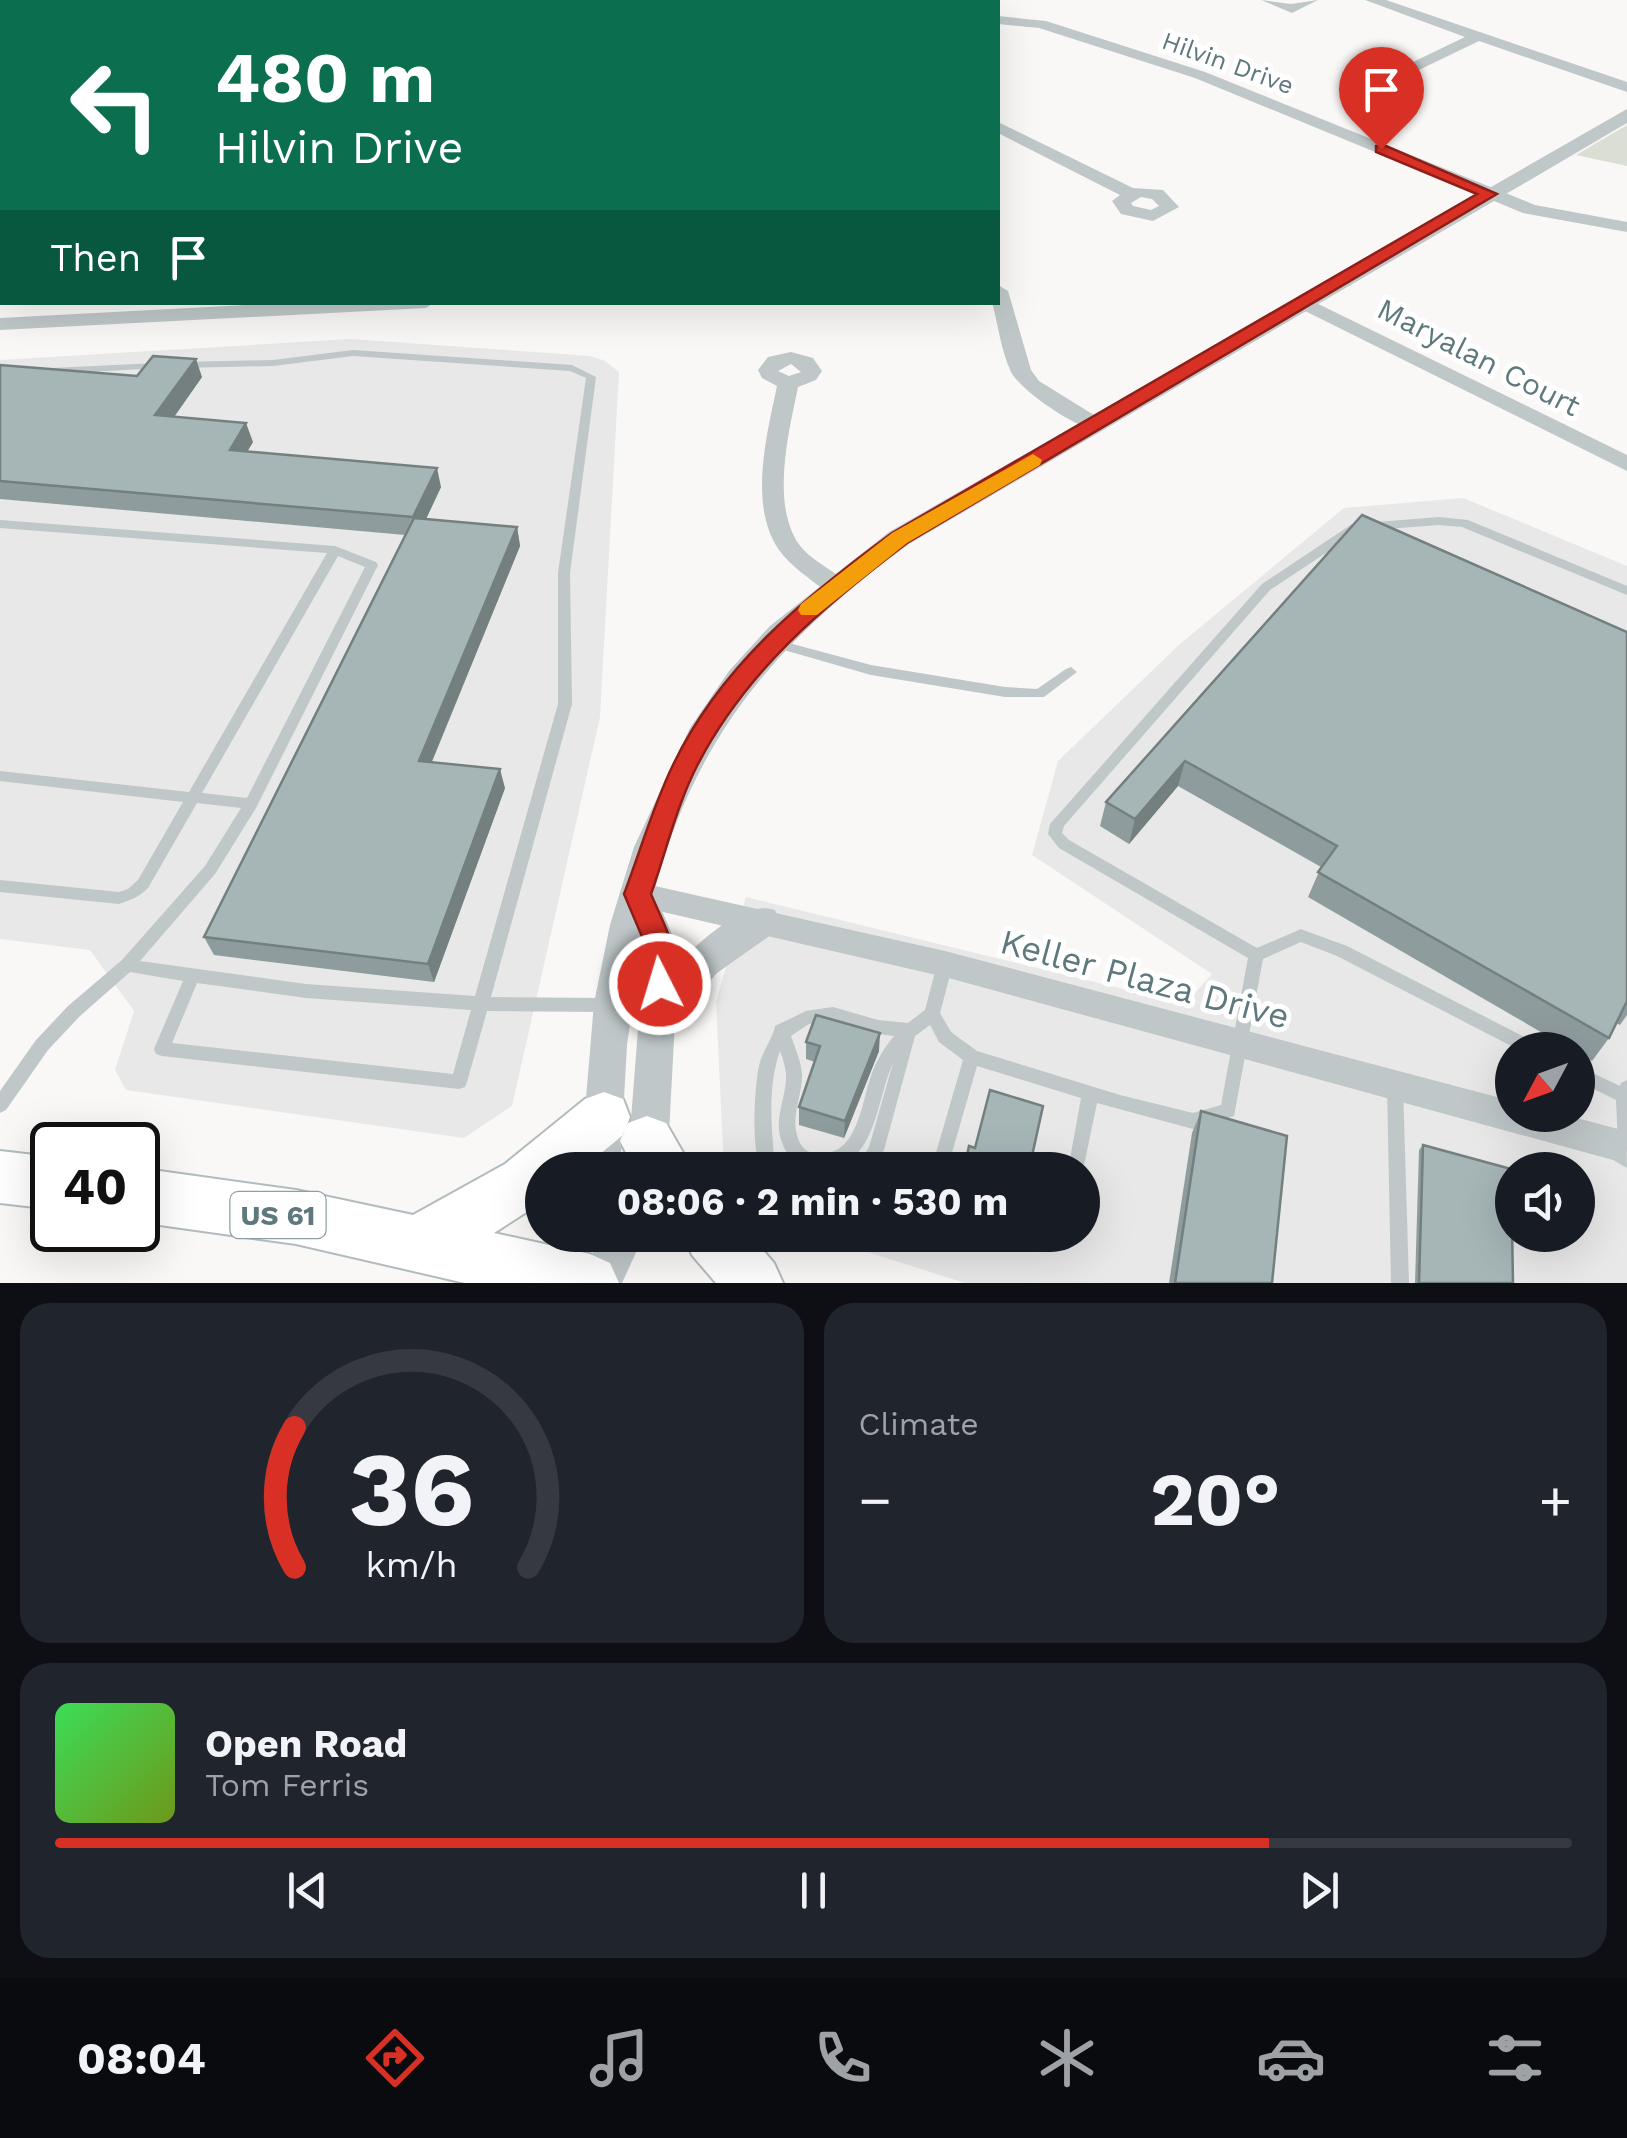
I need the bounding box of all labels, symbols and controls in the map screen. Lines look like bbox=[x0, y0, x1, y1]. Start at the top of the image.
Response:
street label: Hilvin Drive bbox=[1158, 26, 1298, 100]
text: 480 m bbox=[215, 37, 435, 119]
icon: left bbox=[50, 40, 180, 170]
pin bbox=[1339, 47, 1424, 150]
icon: arrive bbox=[1354, 62, 1409, 117]
text: Hilvin Drive bbox=[215, 121, 463, 174]
icon: arrive bbox=[161, 230, 216, 285]
text: Then bbox=[50, 236, 141, 280]
street label: Maryalan Court bbox=[1372, 291, 1587, 423]
street label: Keller Plaza Drive bbox=[996, 920, 1294, 1038]
position arrow bbox=[608, 932, 712, 1036]
north arrow bbox=[1495, 1032, 1595, 1132]
map controls bbox=[1495, 1032, 1595, 1252]
speed limit sign: 40 bbox=[30, 1122, 160, 1252]
button: sound bbox=[1495, 1152, 1595, 1252]
text: 08:06 · 2 min · 530 m bbox=[617, 1180, 1008, 1224]
road number: US 61 bbox=[230, 1192, 326, 1238]
text: Climate bbox=[859, 1405, 979, 1443]
text: 36 bbox=[349, 1428, 475, 1550]
text: 20° bbox=[1150, 1455, 1280, 1543]
text: − bbox=[859, 1468, 892, 1532]
text: + bbox=[1539, 1468, 1572, 1532]
text: km/h bbox=[366, 1544, 458, 1586]
text: Open Road bbox=[205, 1722, 407, 1766]
text: Tom Ferris bbox=[205, 1766, 369, 1804]
icon: previous bbox=[280, 1863, 335, 1918]
icon: pause bbox=[786, 1863, 841, 1918]
icon: next bbox=[1292, 1863, 1347, 1918]
icon: directions bbox=[360, 2023, 430, 2093]
icon: music bbox=[584, 2023, 654, 2093]
icon: phone bbox=[808, 2023, 878, 2093]
icon: climate bbox=[1032, 2023, 1102, 2093]
icon: car bbox=[1256, 2023, 1326, 2093]
icon: filters bbox=[1480, 2023, 1550, 2093]
text: 08:04 bbox=[77, 2032, 206, 2085]

